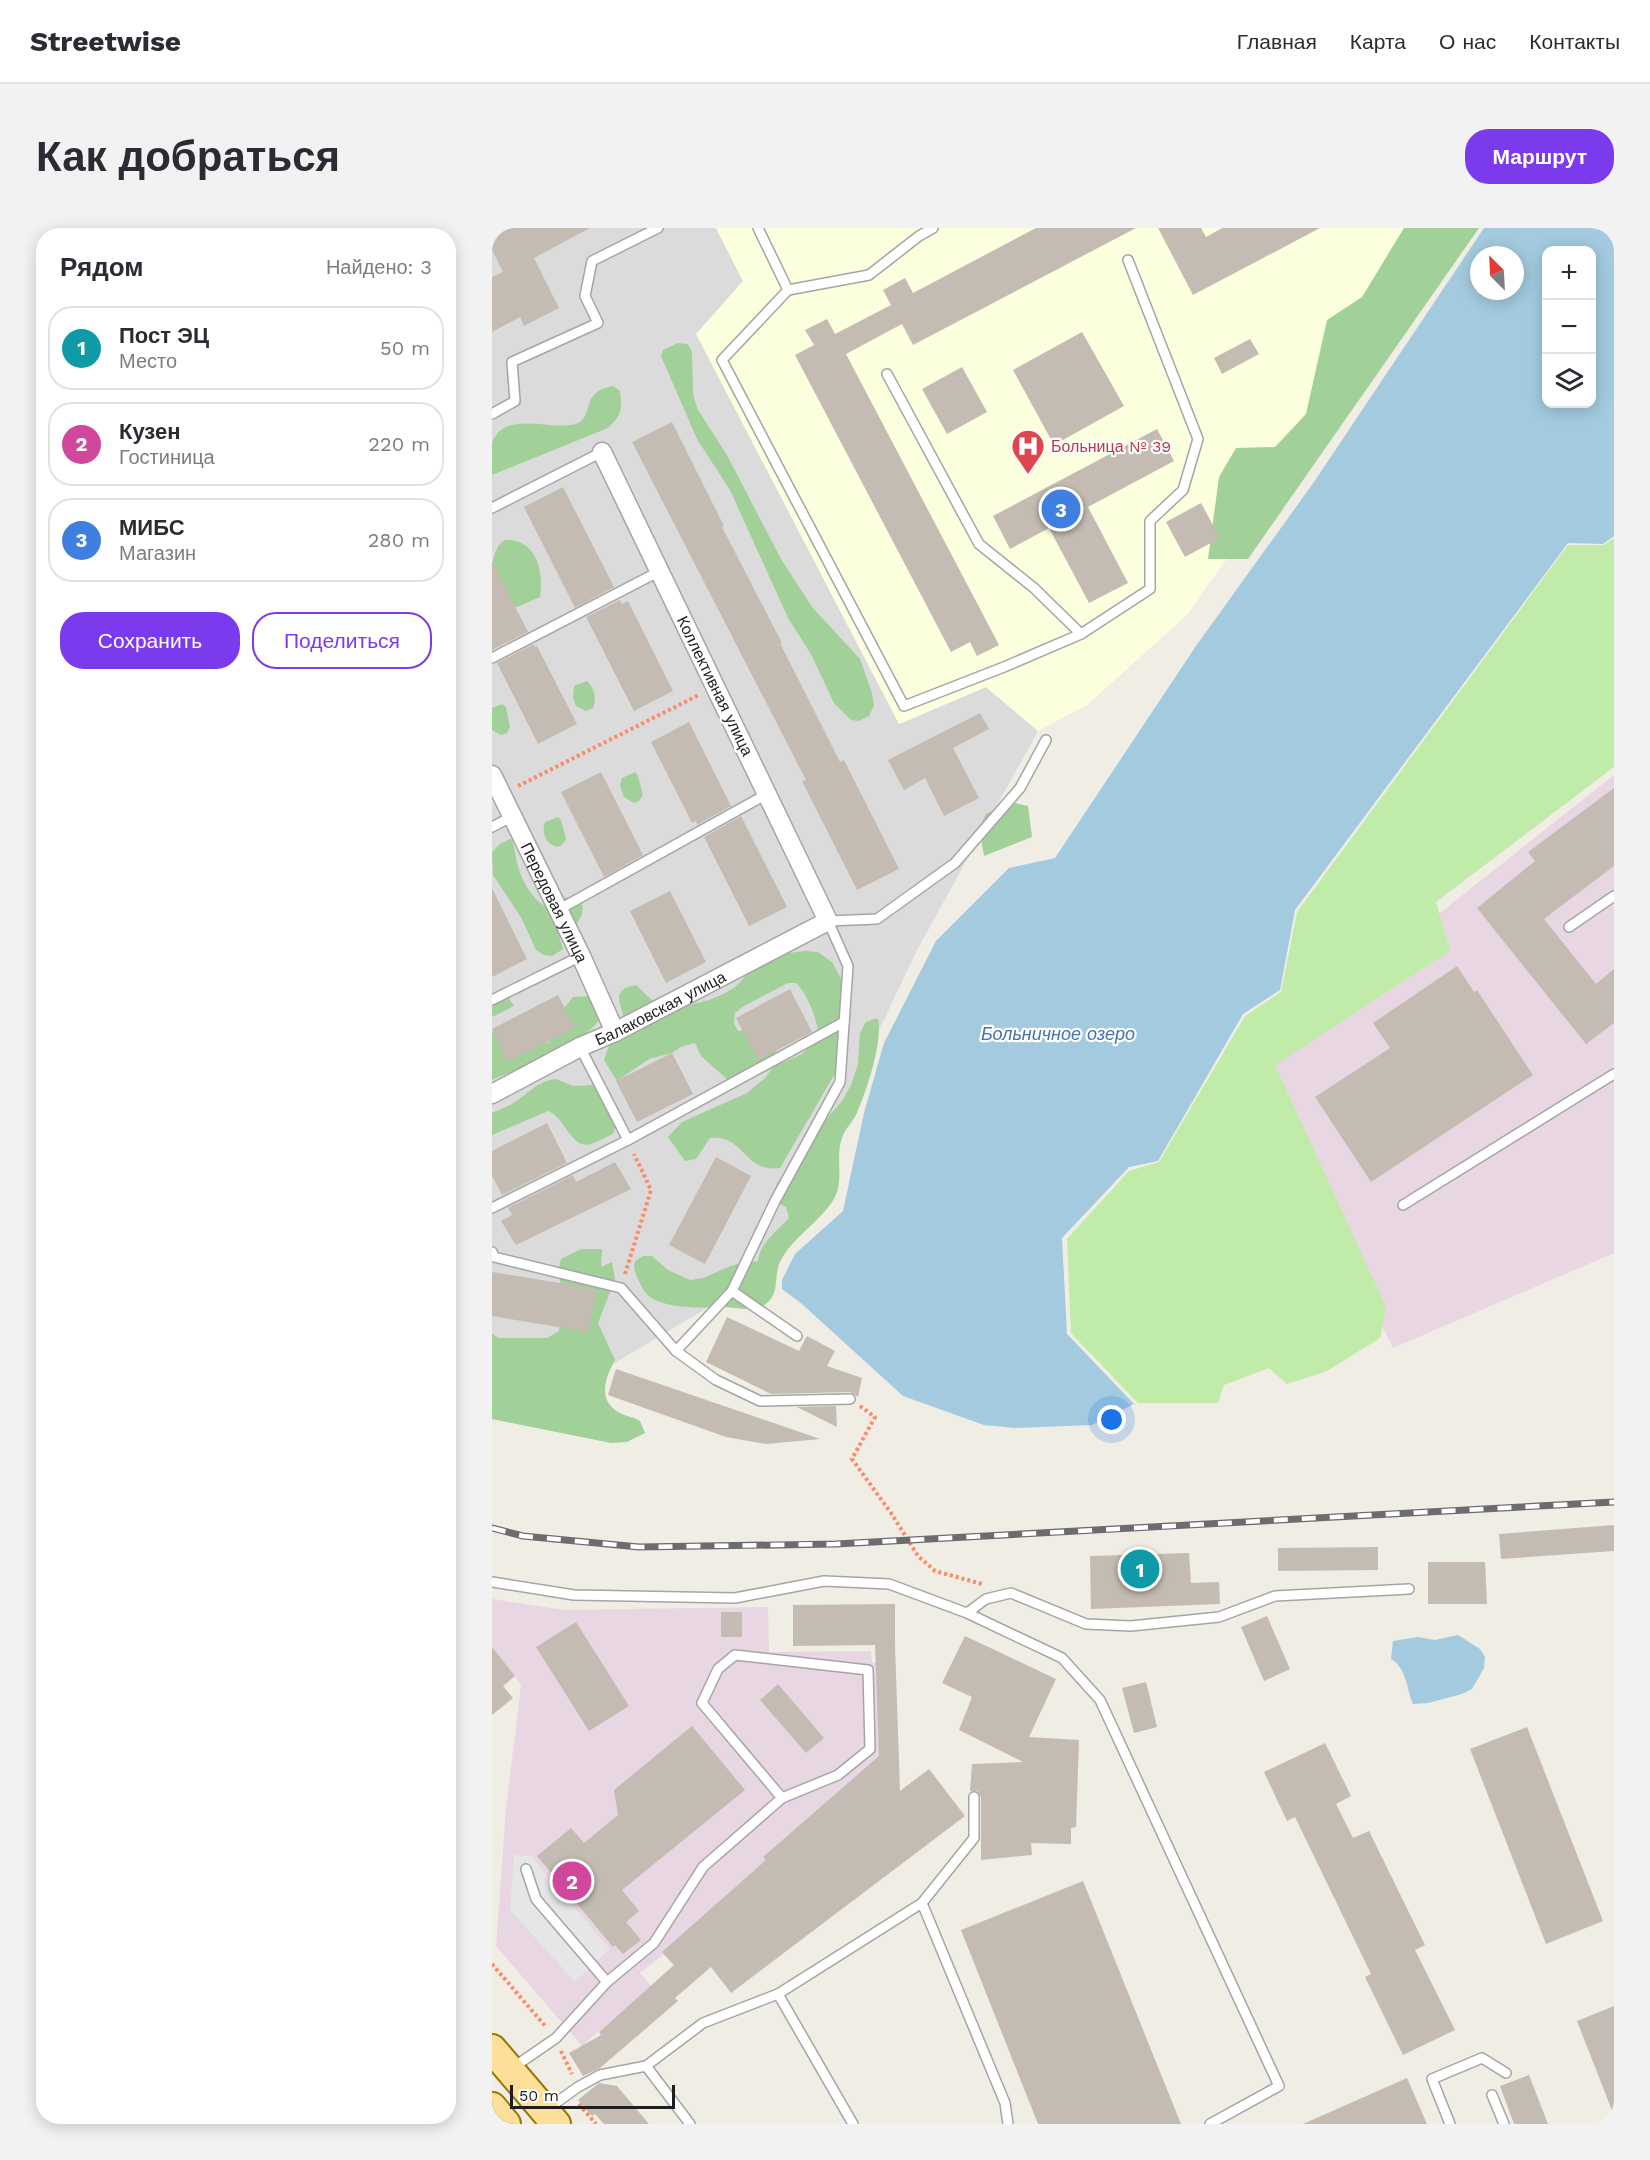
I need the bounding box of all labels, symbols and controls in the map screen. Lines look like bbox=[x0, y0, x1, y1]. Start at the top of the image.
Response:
text: Streetwise bbox=[30, 25, 181, 58]
text: Главная bbox=[1237, 29, 1317, 54]
text: Карта bbox=[1350, 29, 1406, 54]
text: О нас bbox=[1439, 29, 1496, 54]
text: Контакты bbox=[1529, 29, 1620, 54]
button: Маршрут bbox=[1465, 129, 1614, 184]
text: Как добраться bbox=[36, 132, 340, 181]
north arrow bbox=[1470, 246, 1524, 300]
map controls bbox=[1542, 246, 1596, 408]
button: + bbox=[1542, 246, 1596, 300]
text: Рядом bbox=[60, 252, 143, 282]
text: Найдено: 3 bbox=[326, 255, 432, 279]
button: − bbox=[1542, 300, 1596, 354]
text: Пост ЭЦ bbox=[119, 323, 209, 348]
text: 1 bbox=[77, 336, 86, 360]
text: 50 m bbox=[380, 336, 430, 360]
text: Место bbox=[119, 349, 177, 373]
button: layers bbox=[1542, 354, 1596, 408]
text: Кузен bbox=[119, 419, 181, 444]
hospital icon: Больница № 39 bbox=[1010, 428, 1046, 475]
text: 2 bbox=[76, 432, 87, 456]
text: 220 m bbox=[368, 432, 430, 456]
place label: Больница № 39 bbox=[1051, 437, 1171, 456]
text: Гостиница bbox=[119, 445, 215, 469]
pin: 3 bbox=[1042, 486, 1080, 532]
text: МИБС bbox=[119, 515, 185, 540]
text: 3 bbox=[76, 528, 87, 552]
text: 280 m bbox=[368, 528, 430, 552]
text: Магазин bbox=[119, 541, 196, 565]
button: Сохранить bbox=[60, 612, 240, 669]
button: Поделиться bbox=[252, 612, 432, 669]
street label: Коллективная улица bbox=[673, 613, 757, 759]
street label: Передовая улица bbox=[517, 839, 592, 965]
street label: Балаковская улица bbox=[592, 967, 729, 1049]
water label: Больничное озеро bbox=[981, 1023, 1135, 1044]
your location bbox=[1097, 1405, 1126, 1434]
pin: 1 bbox=[1120, 1546, 1160, 1592]
pin: 2 bbox=[552, 1858, 592, 1904]
scale bar bbox=[510, 2082, 675, 2110]
text: 50 m bbox=[519, 2086, 559, 2105]

